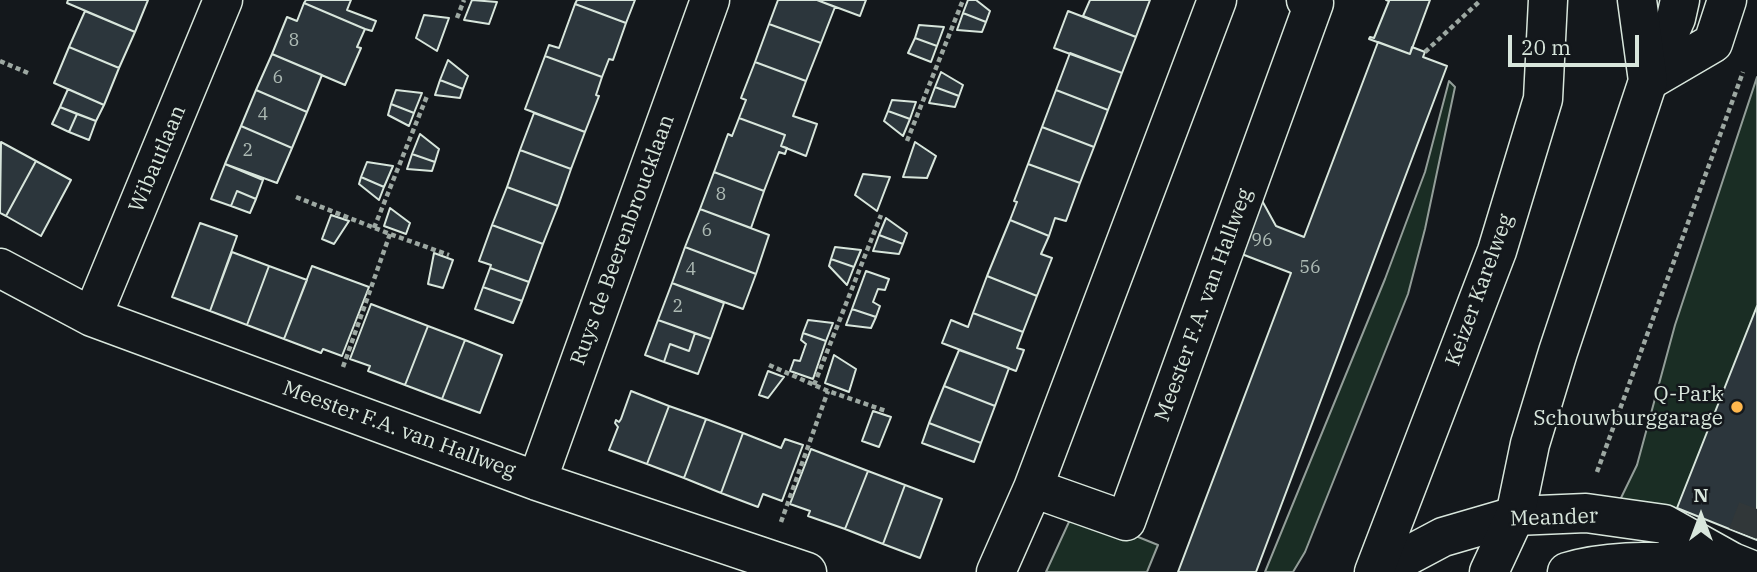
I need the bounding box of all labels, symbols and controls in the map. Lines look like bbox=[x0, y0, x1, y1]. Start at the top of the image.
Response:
scale bar bbox=[1512, 21, 1643, 65]
house number: 8 bbox=[289, 30, 299, 52]
text: 20 m bbox=[1521, 33, 1571, 61]
house number: 6 bbox=[273, 67, 283, 89]
street label: Wibautlaan bbox=[124, 102, 192, 216]
house number: 4 bbox=[258, 104, 268, 126]
street label: Ruys de Beerenbroucklaan bbox=[566, 111, 680, 369]
house number: 2 bbox=[243, 140, 253, 162]
house number: 8 bbox=[716, 184, 726, 206]
street label: Meester F.A. van Hallweg bbox=[1150, 185, 1258, 425]
street label: Keizer Karelweg bbox=[1441, 211, 1519, 369]
house number: 6 bbox=[702, 220, 712, 242]
house number: 96 bbox=[1251, 230, 1273, 252]
house number: 56 bbox=[1299, 257, 1321, 279]
house number: 4 bbox=[686, 259, 696, 281]
house number: 2 bbox=[673, 296, 683, 318]
street label: Meester F.A. van Hallweg bbox=[279, 376, 519, 484]
place label: Q-Park Schouwburggarage bbox=[1533, 382, 1723, 432]
marker: Q-Park Schouwburggarage bbox=[1729, 399, 1745, 415]
north arrow bbox=[1666, 481, 1736, 551]
text: N bbox=[1693, 483, 1709, 507]
street label: Meander bbox=[1510, 504, 1598, 532]

